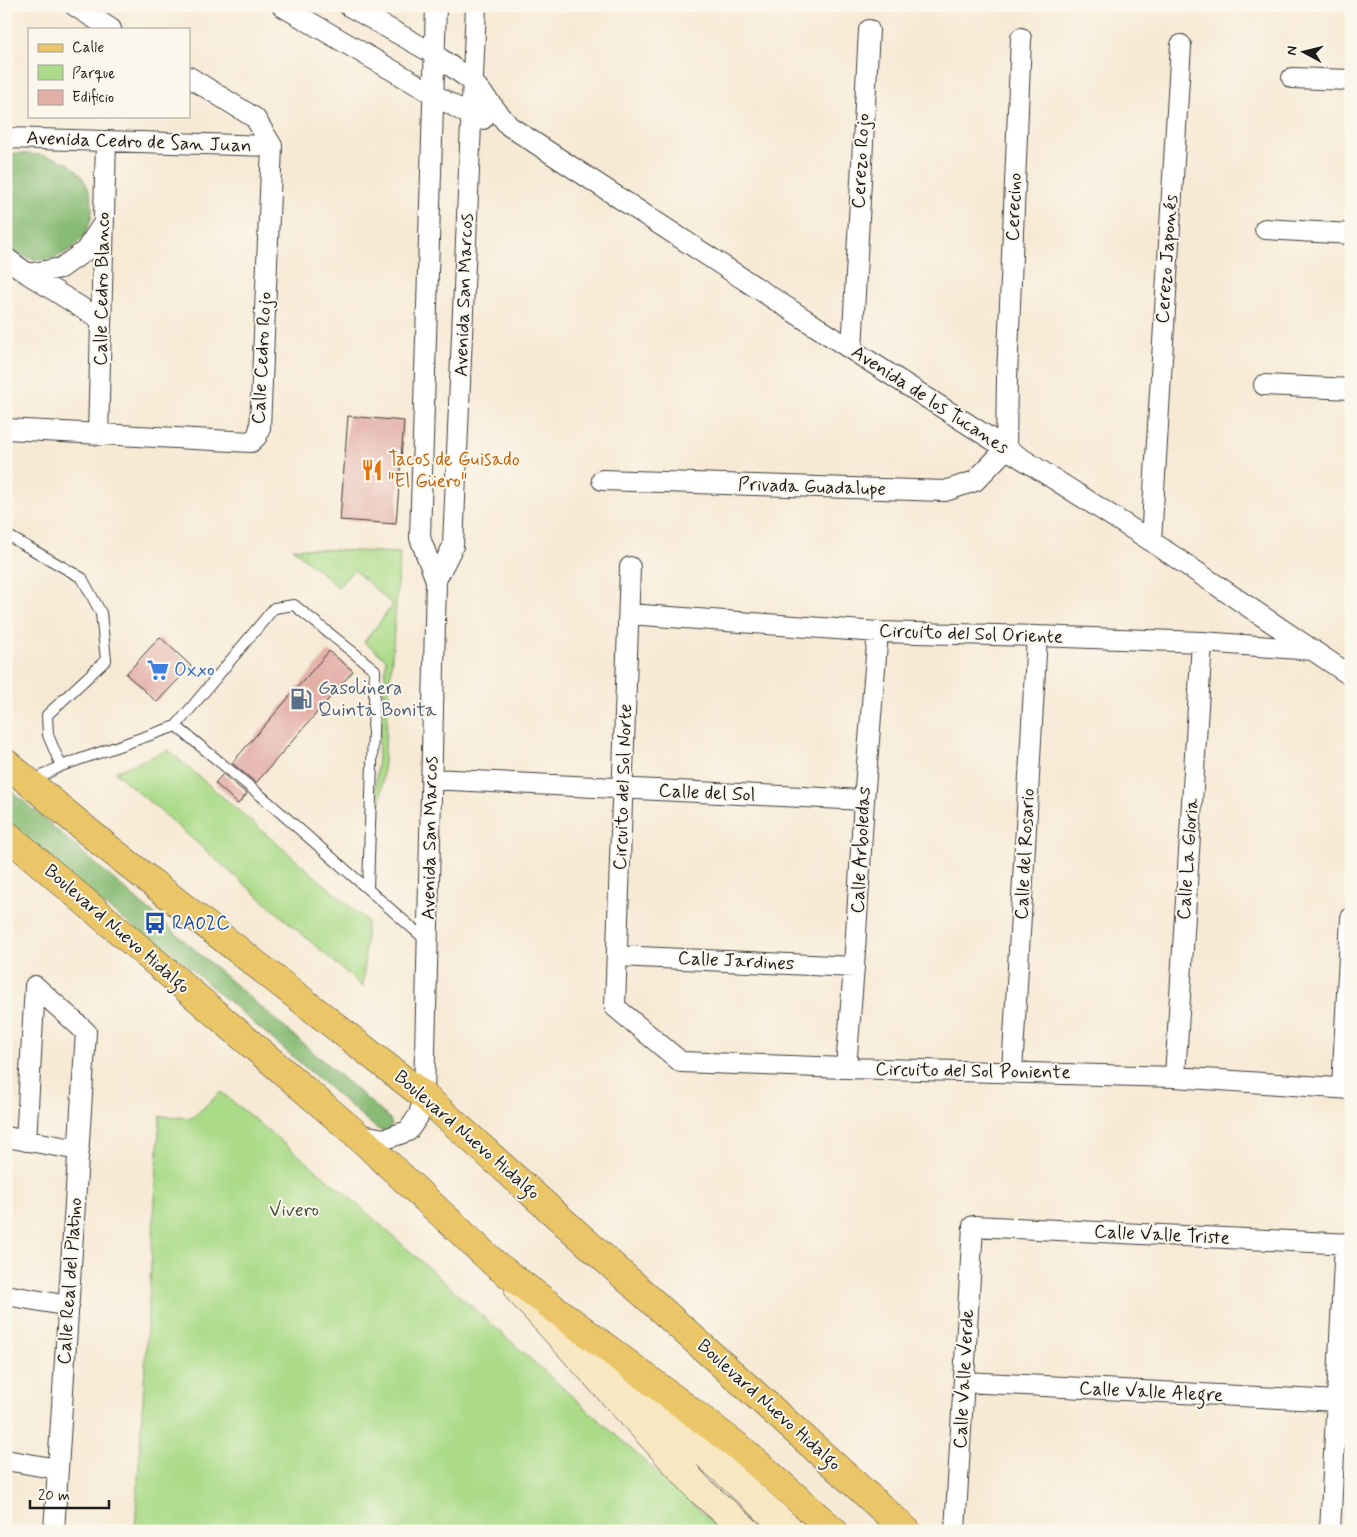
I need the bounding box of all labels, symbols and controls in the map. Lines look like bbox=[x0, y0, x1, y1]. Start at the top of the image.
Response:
legend bbox=[28, 28, 190, 118]
north arrow bbox=[1280, 28, 1330, 78]
text: Calle bbox=[72, 38, 104, 58]
text: N bbox=[1283, 45, 1302, 56]
text: Parque bbox=[72, 64, 115, 84]
text: Edificio bbox=[72, 88, 114, 108]
street label: Cerezo Rojo bbox=[846, 113, 877, 210]
street label: Avenida Cedro de San Juan bbox=[26, 126, 252, 158]
street label: Cerecino bbox=[1000, 172, 1028, 242]
street label: Cerezo Japonés bbox=[1150, 193, 1184, 324]
street label: Calle Cedro Blanco bbox=[88, 212, 116, 366]
street label: Avenida San Marcos bbox=[449, 213, 479, 377]
street label: Calle Cedro Rojo bbox=[246, 291, 279, 425]
street label: Avenida de los Tucanes bbox=[847, 340, 1014, 461]
place label: Tacos de Guisado "El Güero" bbox=[388, 447, 520, 494]
restaurant icon: Tacos de Guisado "El Güero" bbox=[359, 457, 385, 483]
street label: Privada Guadalupe bbox=[738, 472, 886, 502]
street label: Circuito del Sol Oriente bbox=[878, 618, 1064, 650]
supermarket icon: Oxxo bbox=[145, 657, 171, 683]
place label: Oxxo bbox=[174, 658, 215, 683]
place label: Gasolinera Quinta Bonita bbox=[318, 676, 437, 723]
fuel station icon: Gasolinera Quinta Bonita bbox=[288, 686, 314, 712]
street label: Circuito del Sol Norte bbox=[608, 703, 638, 871]
street label: Avenida San Marcos bbox=[416, 756, 444, 920]
street label: Calle del Sol bbox=[658, 778, 756, 808]
street label: Calle Arboledas bbox=[845, 786, 877, 914]
street label: Calle del Rosario bbox=[1009, 788, 1041, 920]
street label: Calle La Gloria bbox=[1171, 797, 1205, 921]
street label: Boulevard Nuevo Hidalgo bbox=[37, 859, 195, 1002]
bus stop icon: RA02C bbox=[142, 910, 168, 936]
place label: RA02C bbox=[172, 911, 230, 936]
street label: Calle Jardines bbox=[677, 945, 795, 977]
street label: Circuito del Sol Poniente bbox=[875, 1057, 1071, 1085]
street label: Boulevard Nuevo Hidalgo bbox=[387, 1065, 545, 1208]
street label: Calle Real del Platino bbox=[52, 1197, 88, 1365]
park label: Vivero bbox=[269, 1198, 319, 1223]
street label: Calle Valle Triste bbox=[1093, 1219, 1231, 1251]
street label: Calle Valle Verde bbox=[948, 1308, 980, 1449]
street label: Boulevard Nuevo Hidalgo bbox=[690, 1334, 846, 1479]
street label: Calle Valle Alegre bbox=[1078, 1376, 1224, 1411]
scale bar bbox=[30, 1477, 109, 1509]
text: 20 m bbox=[38, 1486, 70, 1506]

